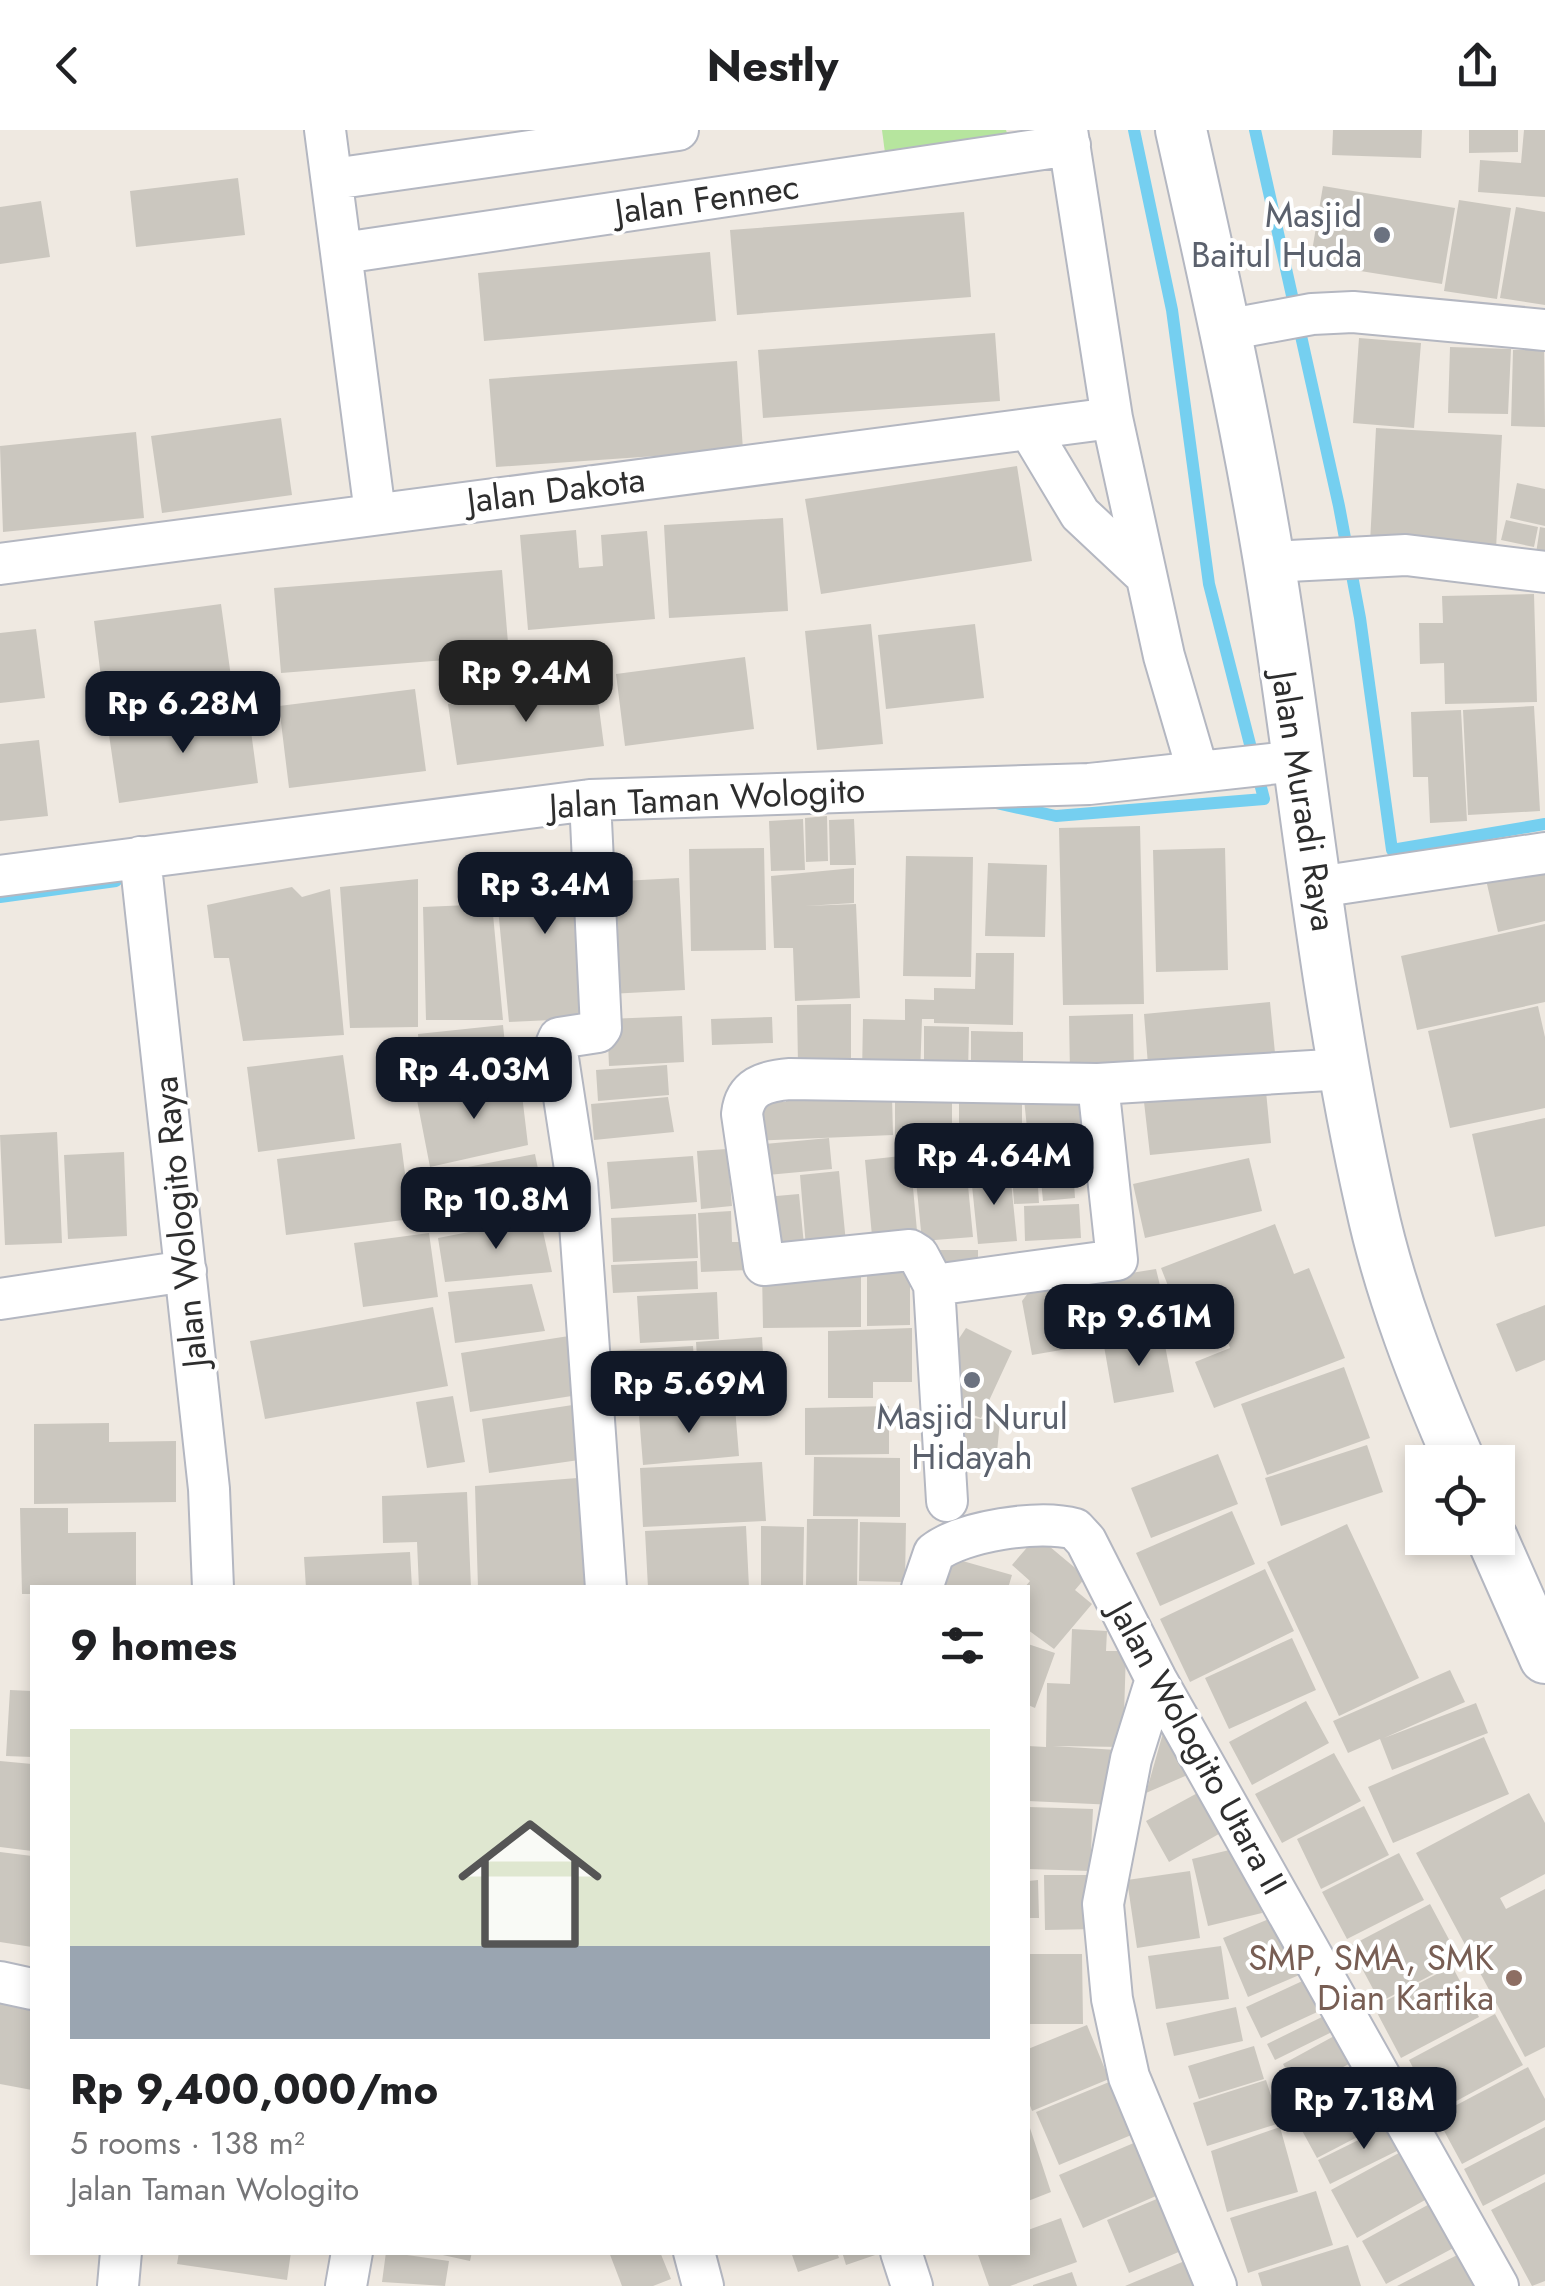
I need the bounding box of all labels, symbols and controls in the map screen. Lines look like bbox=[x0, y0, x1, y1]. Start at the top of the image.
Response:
text: Nestly bbox=[707, 33, 838, 98]
icon: back bbox=[40, 38, 95, 93]
icon: share bbox=[1450, 38, 1505, 93]
street label: Jalan Fennec bbox=[608, 161, 802, 237]
place label: Masjid Baitul Huda bbox=[1191, 190, 1362, 280]
marker: Masjid Baitul Huda bbox=[1371, 224, 1393, 246]
street label: Jalan Dakota bbox=[460, 454, 648, 526]
pin: Rp 9.4M bbox=[434, 640, 618, 725]
text: Rp 9.4M bbox=[461, 649, 591, 695]
street label: Jalan Muradi Raya bbox=[1258, 663, 1349, 935]
pin: Rp 6.28M bbox=[80, 671, 286, 756]
text: Rp 6.28M bbox=[107, 680, 259, 726]
street label: Jalan Taman Wologito bbox=[544, 765, 866, 831]
pin: Rp 3.4M bbox=[453, 852, 637, 937]
text: Rp 3.4M bbox=[480, 861, 610, 907]
pin: Rp 4.03M bbox=[371, 1037, 577, 1122]
text: Rp 4.03M bbox=[398, 1046, 550, 1092]
street label: Jalan Wologito Raya bbox=[140, 1074, 221, 1374]
pin: Rp 4.64M bbox=[891, 1123, 1097, 1208]
text: Rp 4.64M bbox=[917, 1132, 1071, 1178]
pin: Rp 10.8M bbox=[393, 1167, 599, 1252]
text: Rp 10.8M bbox=[423, 1176, 569, 1222]
pin: Rp 9.61M bbox=[1036, 1284, 1242, 1369]
text: Rp 9.61M bbox=[1066, 1293, 1212, 1339]
pin: Rp 5.69M bbox=[586, 1351, 792, 1436]
text: Rp 5.69M bbox=[613, 1360, 765, 1406]
marker: Masjid Nurul Hidayah bbox=[961, 1369, 983, 1391]
place label: Masjid Nurul Hidayah bbox=[876, 1392, 1068, 1482]
map controls bbox=[1405, 1445, 1515, 1555]
button: locate bbox=[1405, 1445, 1515, 1555]
street label: Jalan Wologito Utara II bbox=[1095, 1589, 1299, 1903]
text: 9 homes bbox=[70, 1615, 237, 1676]
icon: filters bbox=[935, 1618, 990, 1673]
icon: home bbox=[440, 1794, 620, 1974]
place label: SMP, SMA, SMK Dian Kartika bbox=[1248, 1933, 1494, 2023]
marker: SMP, SMA, SMK Dian Kartika bbox=[1503, 1967, 1525, 1989]
text: Rp 9,400,000/mo bbox=[70, 2059, 438, 2120]
pin: Rp 7.18M bbox=[1261, 2067, 1467, 2152]
text: Rp 7.18M bbox=[1293, 2076, 1435, 2122]
text: 5 rooms · 138 m² bbox=[70, 2120, 305, 2166]
text: Jalan Taman Wologito bbox=[70, 2166, 359, 2212]

